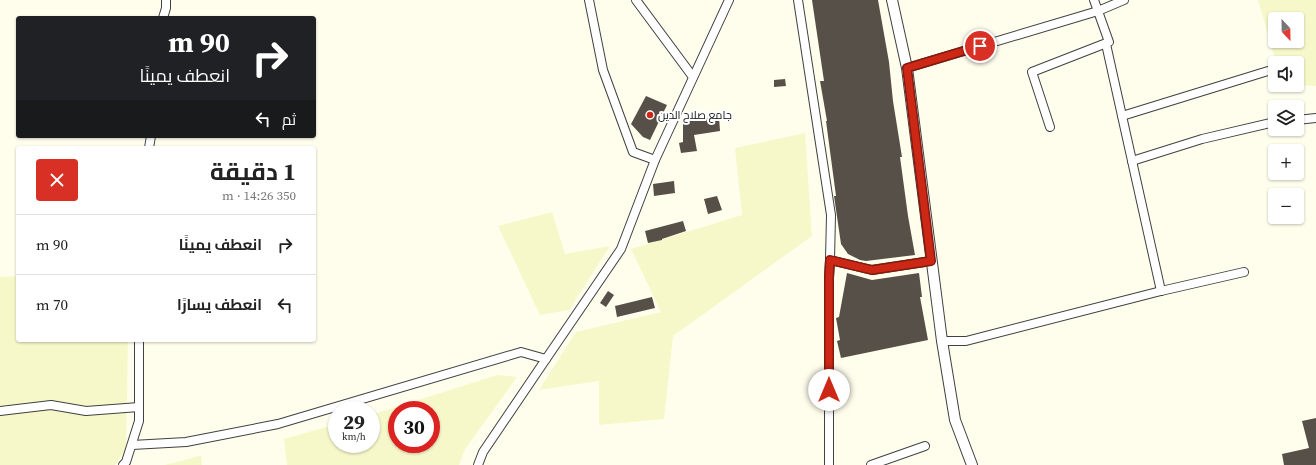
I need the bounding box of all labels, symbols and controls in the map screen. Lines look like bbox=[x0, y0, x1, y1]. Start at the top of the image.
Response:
north arrow bbox=[1268, 12, 1304, 48]
map controls bbox=[1268, 12, 1304, 224]
text: 90 m bbox=[168, 23, 230, 61]
pin bbox=[963, 29, 997, 63]
icon: right bbox=[244, 32, 296, 84]
icon: arrive bbox=[969, 35, 991, 57]
button: sound bbox=[1268, 56, 1304, 92]
text: انعطف يمينًا bbox=[139, 63, 230, 88]
button: layers bbox=[1268, 100, 1304, 136]
icon: left bbox=[252, 108, 274, 130]
place label: جامع صلاح الدين bbox=[658, 108, 732, 123]
text: ثم bbox=[282, 109, 296, 130]
marker: جامع صلاح الدين bbox=[645, 110, 655, 120]
button: + bbox=[1268, 144, 1304, 180]
text: 1 دقيقة bbox=[210, 155, 296, 188]
button: close bbox=[36, 159, 78, 201]
text: 350 m · 14:26 bbox=[222, 187, 296, 204]
button: − bbox=[1268, 188, 1304, 224]
text: 90 m bbox=[36, 234, 68, 255]
text: انعطف يمينًا bbox=[179, 234, 262, 255]
icon: right bbox=[274, 234, 296, 256]
text: 70 m bbox=[36, 294, 68, 315]
text: انعطف يسارًا bbox=[177, 294, 262, 315]
icon: left bbox=[274, 294, 296, 316]
position arrow bbox=[808, 369, 850, 411]
speed limit sign: 30 bbox=[388, 401, 440, 453]
text: 29 bbox=[343, 408, 365, 436]
text: km/h bbox=[342, 430, 366, 443]

